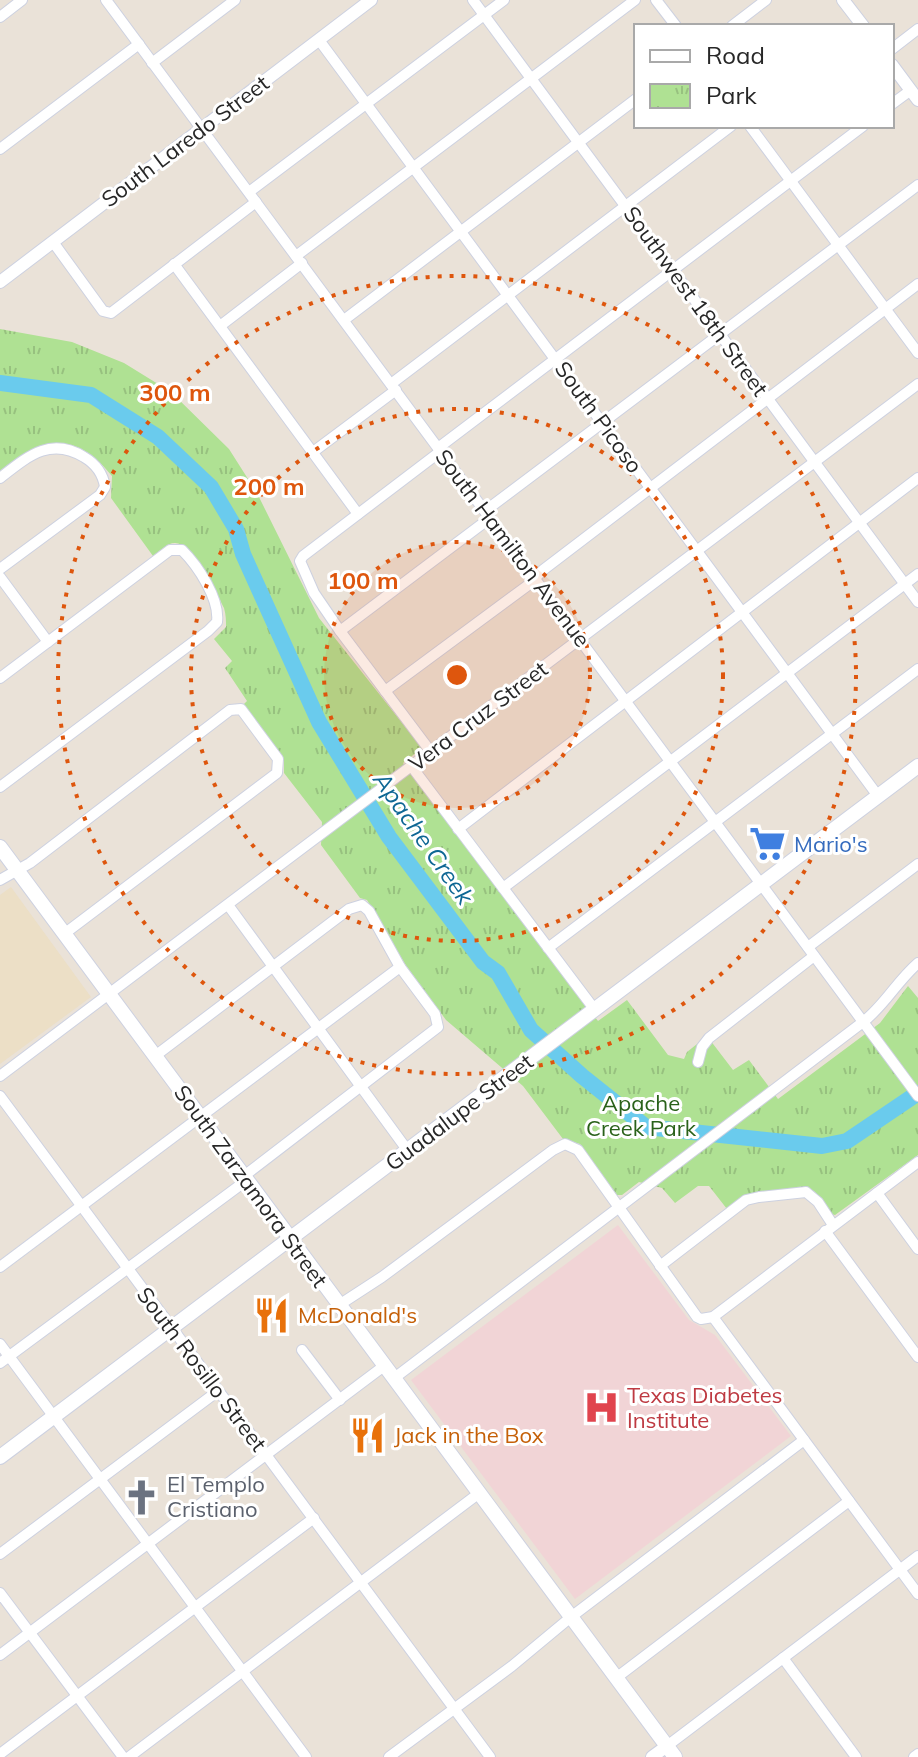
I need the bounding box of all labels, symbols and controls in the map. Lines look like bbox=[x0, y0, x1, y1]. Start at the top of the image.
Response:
legend bbox=[634, 24, 894, 128]
text: Road bbox=[706, 40, 765, 70]
street label: South Laredo Street bbox=[96, 69, 275, 213]
text: Park bbox=[706, 80, 757, 110]
street label: Southwest 18th Street bbox=[618, 200, 775, 402]
street label: South Picoso bbox=[549, 356, 649, 478]
text: 300 m bbox=[139, 377, 211, 407]
street label: South Hamilton Avenue bbox=[429, 444, 597, 652]
text: 200 m bbox=[233, 471, 305, 501]
text: 100 m bbox=[327, 565, 399, 595]
street label: Vera Cruz Street bbox=[403, 655, 553, 777]
centre of rings bbox=[443, 661, 471, 689]
water label: Apache Creek bbox=[367, 765, 481, 911]
supermarket icon: Mario's bbox=[749, 825, 787, 863]
place label: Mario's bbox=[794, 830, 868, 858]
street label: Guadalupe Street bbox=[379, 1047, 539, 1177]
street label: South Zarzamora Street bbox=[168, 1079, 334, 1293]
park label: Apache Creek Park bbox=[586, 1089, 697, 1142]
street label: South Rosillo Street bbox=[131, 1281, 273, 1457]
restaurant icon: McDonald's bbox=[253, 1296, 291, 1334]
place label: McDonald's bbox=[298, 1301, 417, 1329]
place label: Texas Diabetes Institute bbox=[627, 1381, 783, 1434]
hospital icon: Texas Diabetes Institute bbox=[582, 1389, 620, 1427]
restaurant icon: Jack in the Box bbox=[349, 1416, 387, 1454]
place label: Jack in the Box bbox=[394, 1421, 544, 1449]
place label: El Templo Cristiano bbox=[167, 1470, 265, 1523]
church icon: El Templo Cristiano bbox=[122, 1478, 160, 1516]

